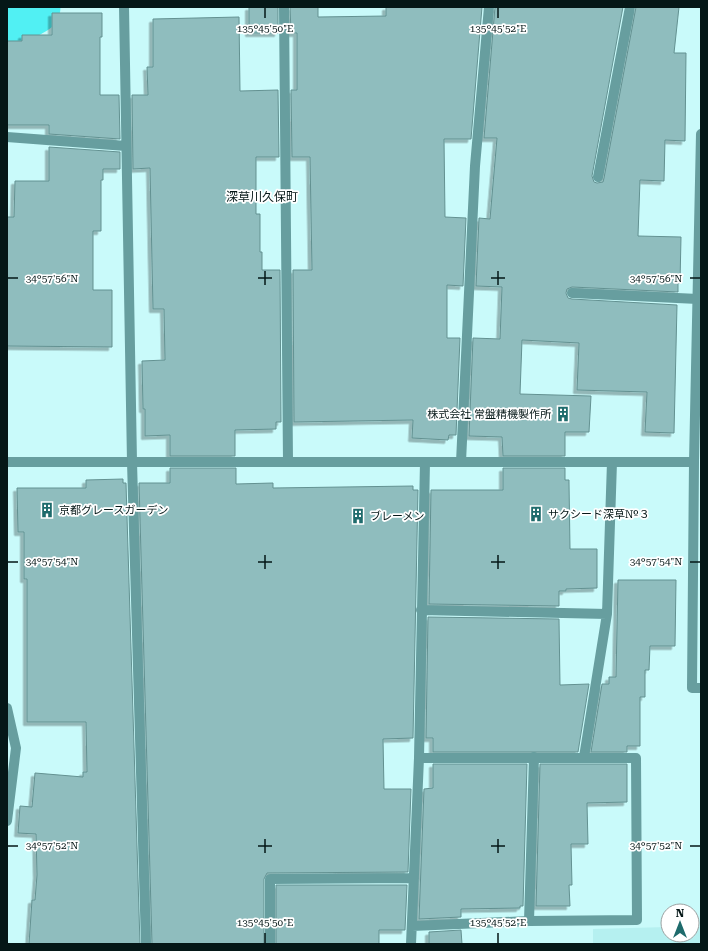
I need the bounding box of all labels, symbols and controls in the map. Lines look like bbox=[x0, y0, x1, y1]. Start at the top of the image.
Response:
text: 135°45'50"E bbox=[237, 23, 293, 34]
text: 135°45'52"E bbox=[470, 23, 526, 34]
district label: 深草川久保町 bbox=[226, 190, 298, 204]
text: 34°57'56"N bbox=[26, 273, 78, 284]
text: 34°57'56"N bbox=[630, 273, 682, 284]
building icon: 株式会社 常盤精機製作所 bbox=[554, 405, 572, 423]
place label: 株式会社 常盤精機製作所 bbox=[427, 408, 552, 421]
building icon: 京都グレースガーデン bbox=[38, 501, 56, 519]
place label: 京都グレースガーデン bbox=[59, 504, 168, 517]
building icon: サクシード深草№３ bbox=[527, 505, 545, 523]
building icon: ブレーメン bbox=[349, 507, 367, 525]
place label: サクシード深草№３ bbox=[548, 508, 650, 521]
place label: ブレーメン bbox=[370, 510, 425, 523]
text: 34°57'54"N bbox=[26, 556, 78, 567]
text: 34°57'54"N bbox=[630, 556, 682, 567]
text: 34°57'52"N bbox=[26, 840, 78, 851]
text: 34°57'52"N bbox=[630, 840, 682, 851]
north arrow bbox=[660, 903, 700, 943]
text: N bbox=[676, 907, 685, 920]
text: 135°45'50"E bbox=[237, 917, 293, 928]
text: 135°45'52"E bbox=[470, 917, 526, 928]

